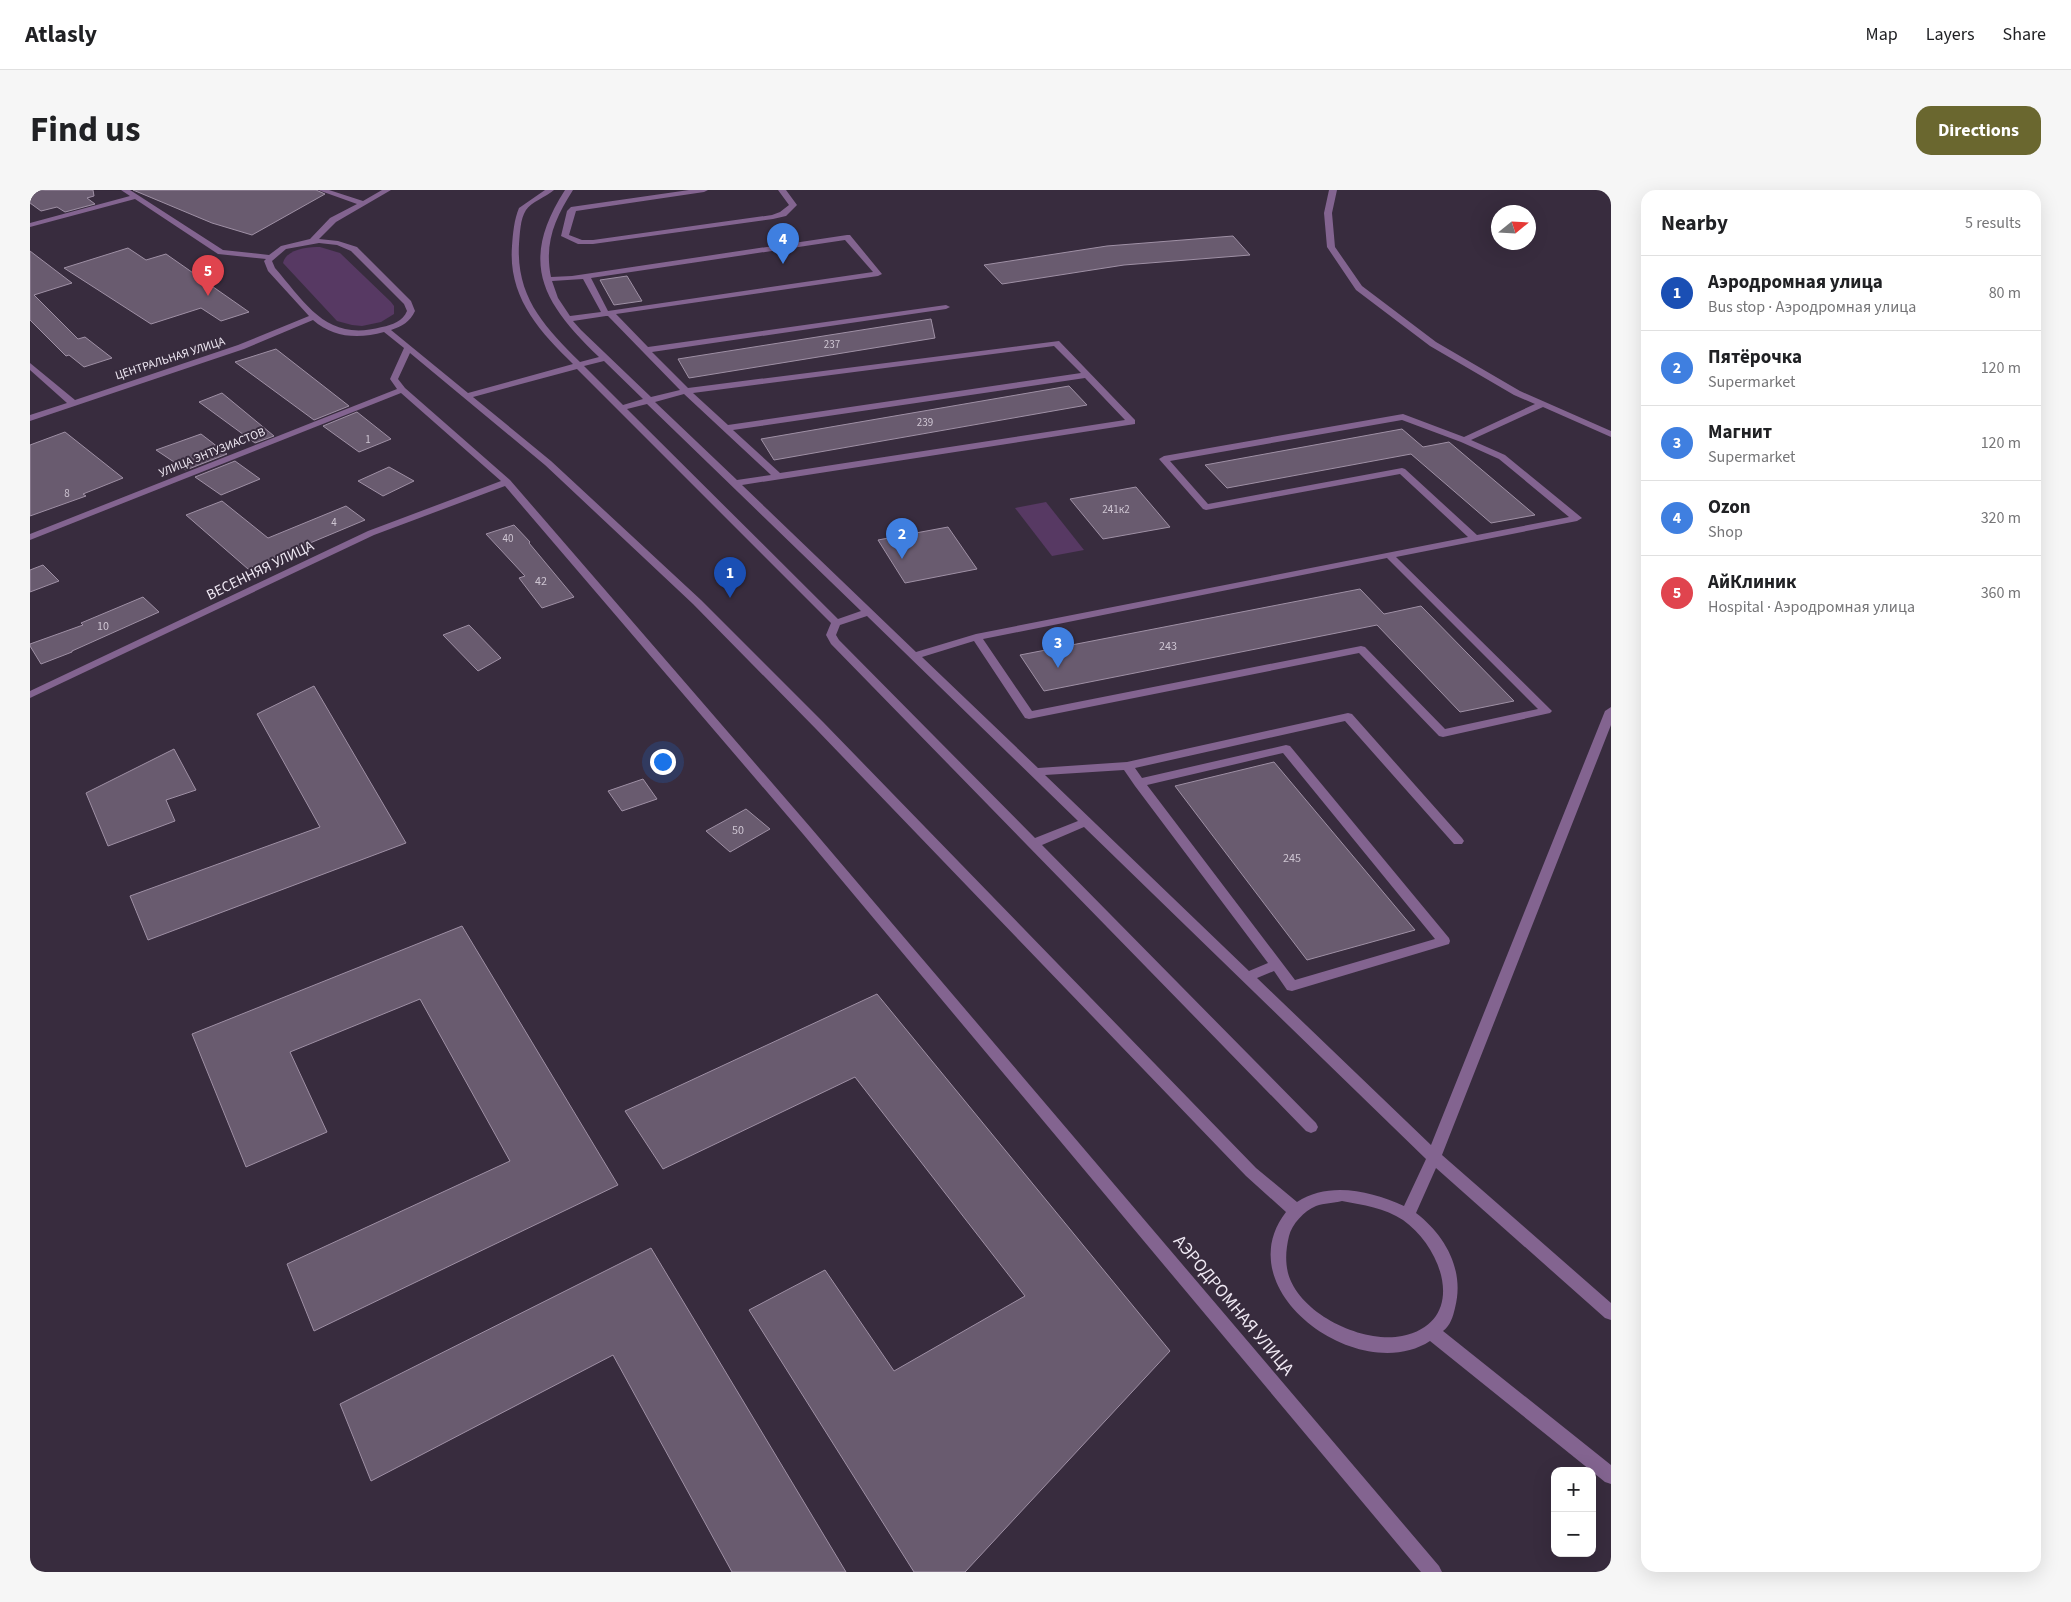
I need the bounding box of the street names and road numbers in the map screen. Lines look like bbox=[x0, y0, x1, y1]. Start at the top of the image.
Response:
street label: ЦЕНТРАЛЬНАЯ УЛИЦА bbox=[113, 333, 228, 384]
street label: УЛИЦА ЭНТУЗИАСТОВ bbox=[157, 423, 268, 482]
street label: ВЕСЕННЯЯ УЛИЦА bbox=[203, 535, 318, 606]
street label: АЭРОДРОМНАЯ УЛИЦА bbox=[1167, 1230, 1300, 1381]

